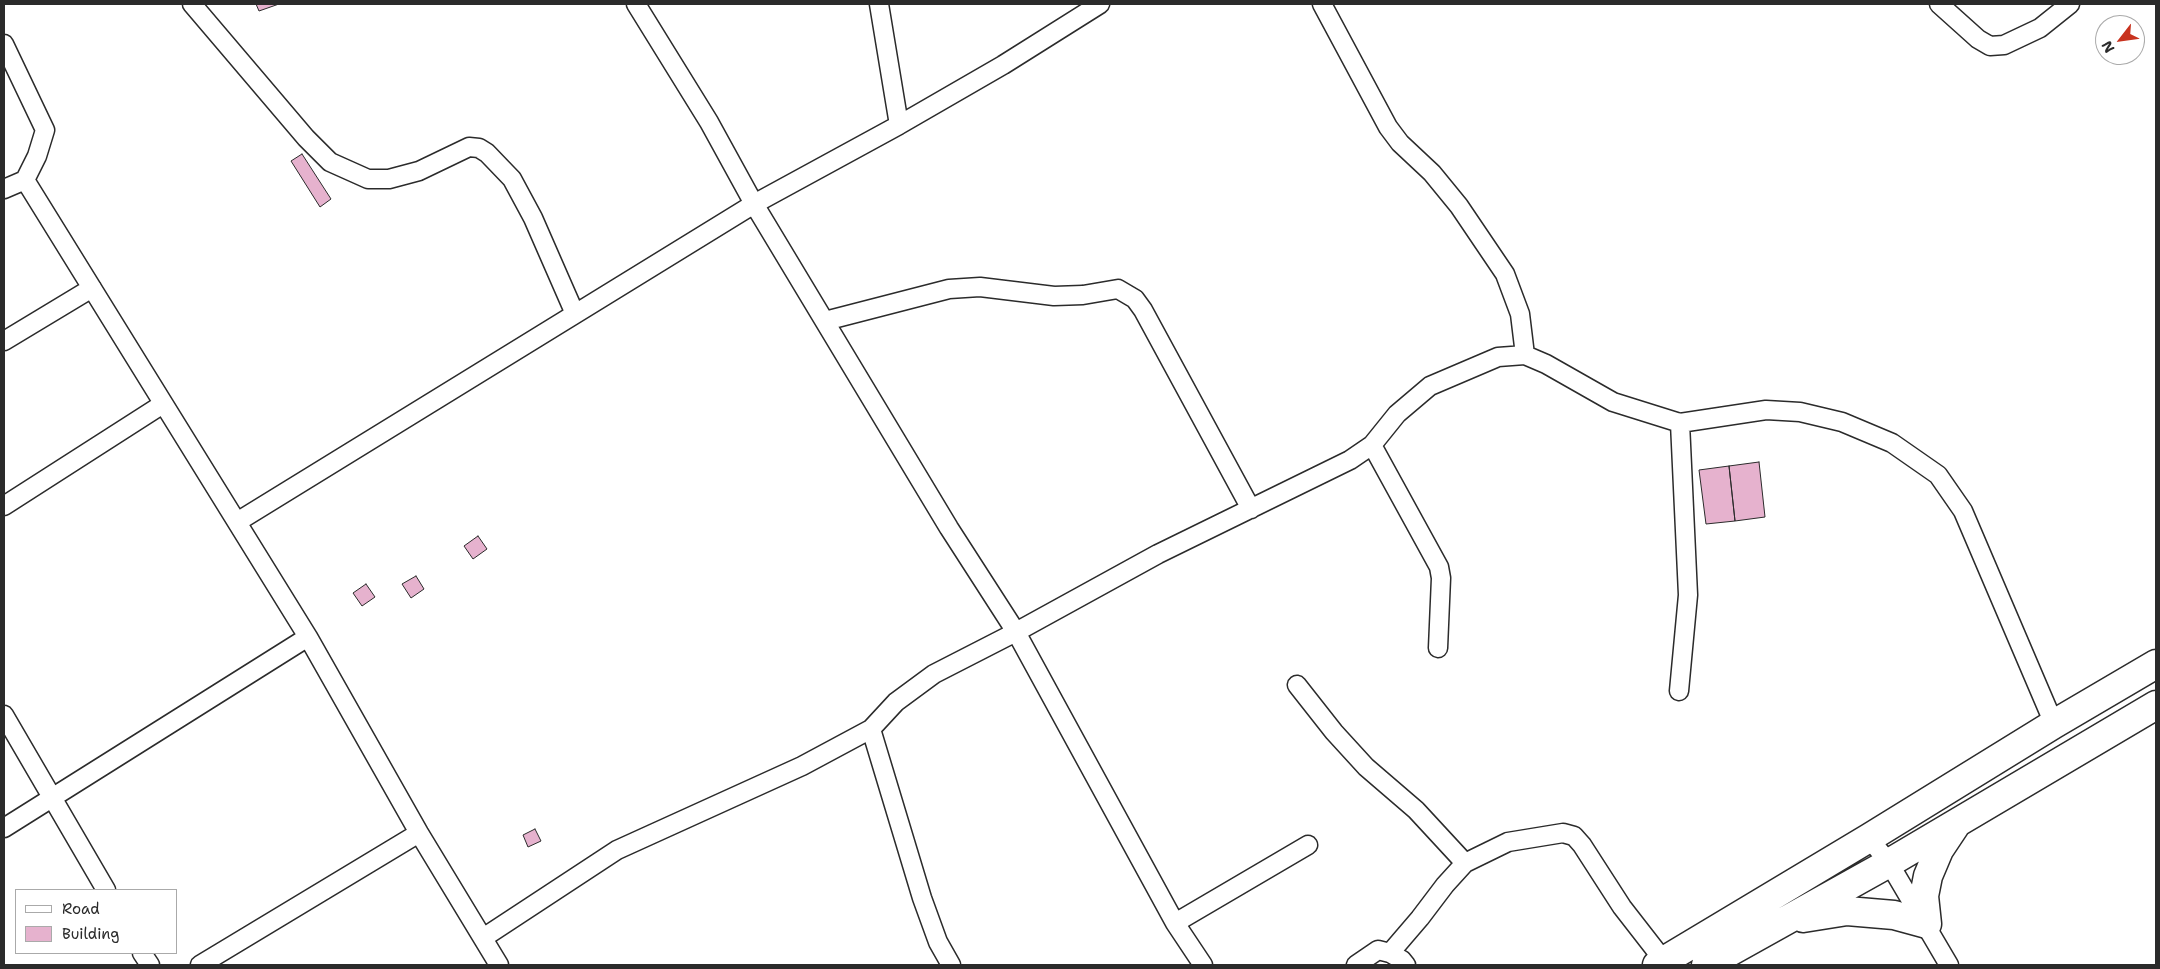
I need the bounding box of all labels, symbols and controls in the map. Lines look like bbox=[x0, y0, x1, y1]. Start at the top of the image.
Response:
north arrow bbox=[2095, 15, 2145, 65]
text: N bbox=[2097, 38, 2118, 56]
legend bbox=[15, 889, 178, 954]
text: Road bbox=[62, 899, 100, 919]
text: Building bbox=[62, 924, 119, 944]

